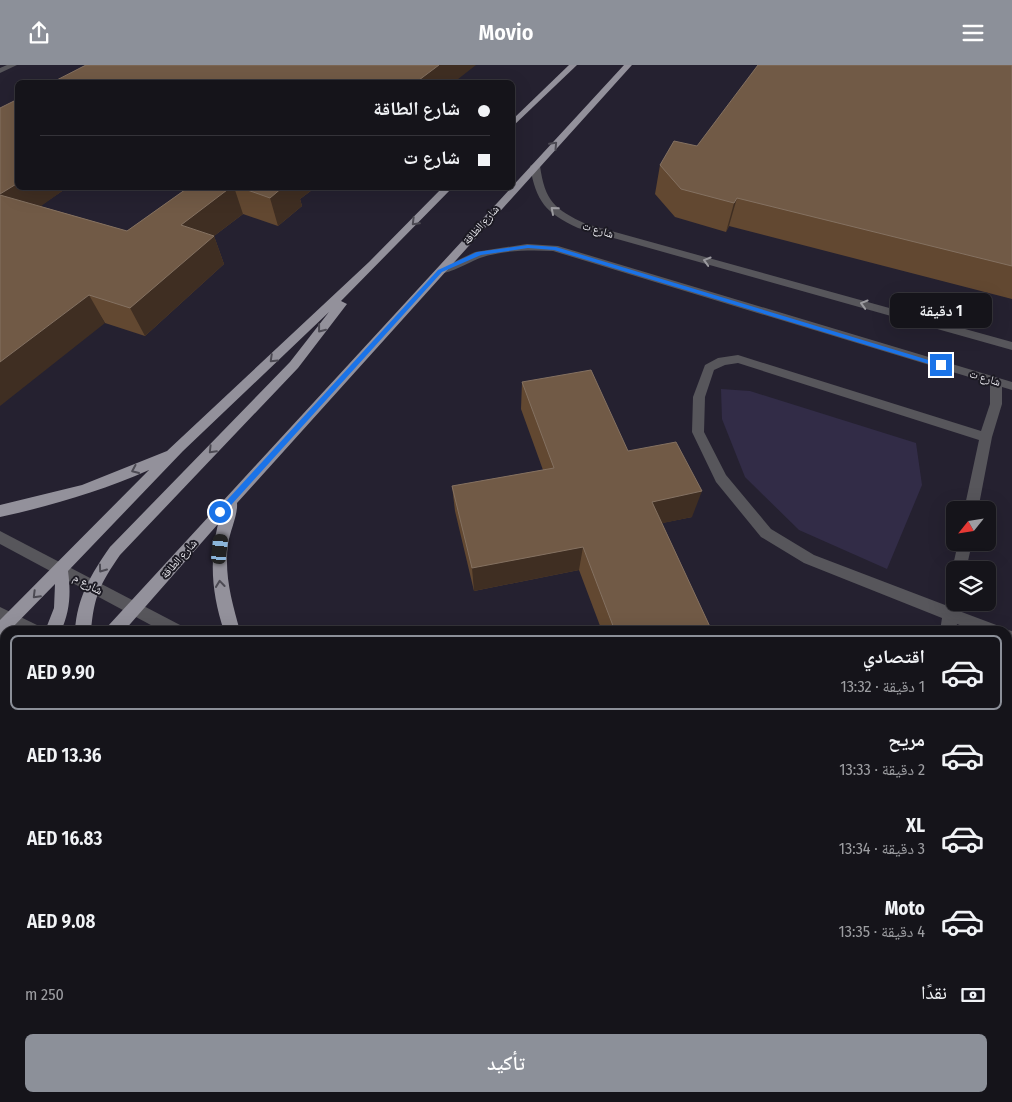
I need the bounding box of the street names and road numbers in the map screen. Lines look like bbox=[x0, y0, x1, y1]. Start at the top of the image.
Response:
street label: شارع الطاقة bbox=[460, 203, 502, 247]
street label: شارع ت bbox=[581, 219, 615, 241]
street label: شارع ت bbox=[968, 367, 1002, 389]
street label: شارع الطاقة bbox=[158, 537, 200, 581]
street label: شارع م bbox=[70, 570, 105, 599]

